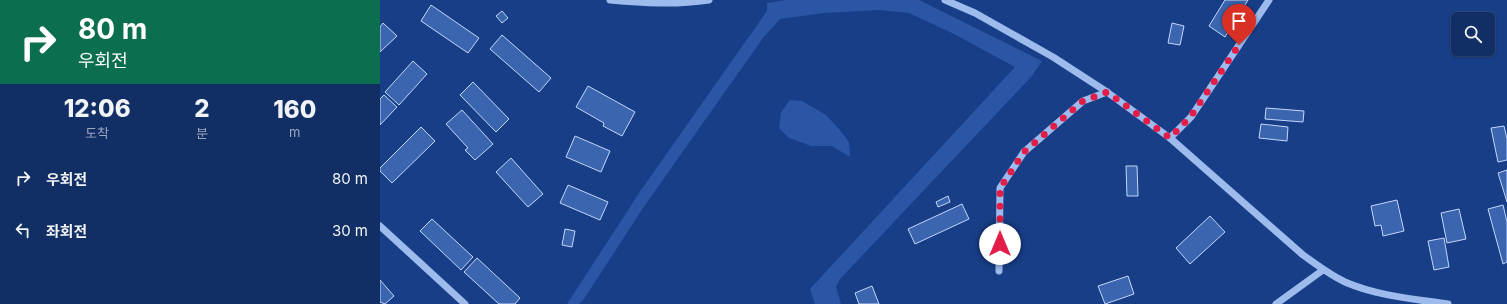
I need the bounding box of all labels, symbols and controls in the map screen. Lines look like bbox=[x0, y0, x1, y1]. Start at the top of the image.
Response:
pin bbox=[1222, 4, 1256, 45]
icon: arrive bbox=[1228, 10, 1250, 32]
text: 80 m bbox=[78, 12, 147, 46]
map controls bbox=[1451, 12, 1495, 56]
button: search bbox=[1451, 12, 1495, 56]
icon: right bbox=[12, 16, 64, 68]
text: 우회전 bbox=[78, 50, 128, 71]
text: 12:06 bbox=[64, 94, 131, 123]
text: 2 bbox=[194, 94, 210, 123]
text: 160 bbox=[273, 95, 316, 124]
text: m bbox=[289, 124, 300, 140]
text: 도착 bbox=[85, 125, 109, 141]
text: 분 bbox=[196, 125, 208, 141]
icon: right bbox=[12, 167, 34, 189]
text: 80 m bbox=[332, 169, 368, 188]
text: 우회전 bbox=[46, 170, 87, 189]
icon: left bbox=[12, 219, 34, 241]
text: 30 m bbox=[332, 221, 368, 240]
text: 좌회전 bbox=[46, 222, 87, 241]
position arrow bbox=[979, 223, 1021, 265]

